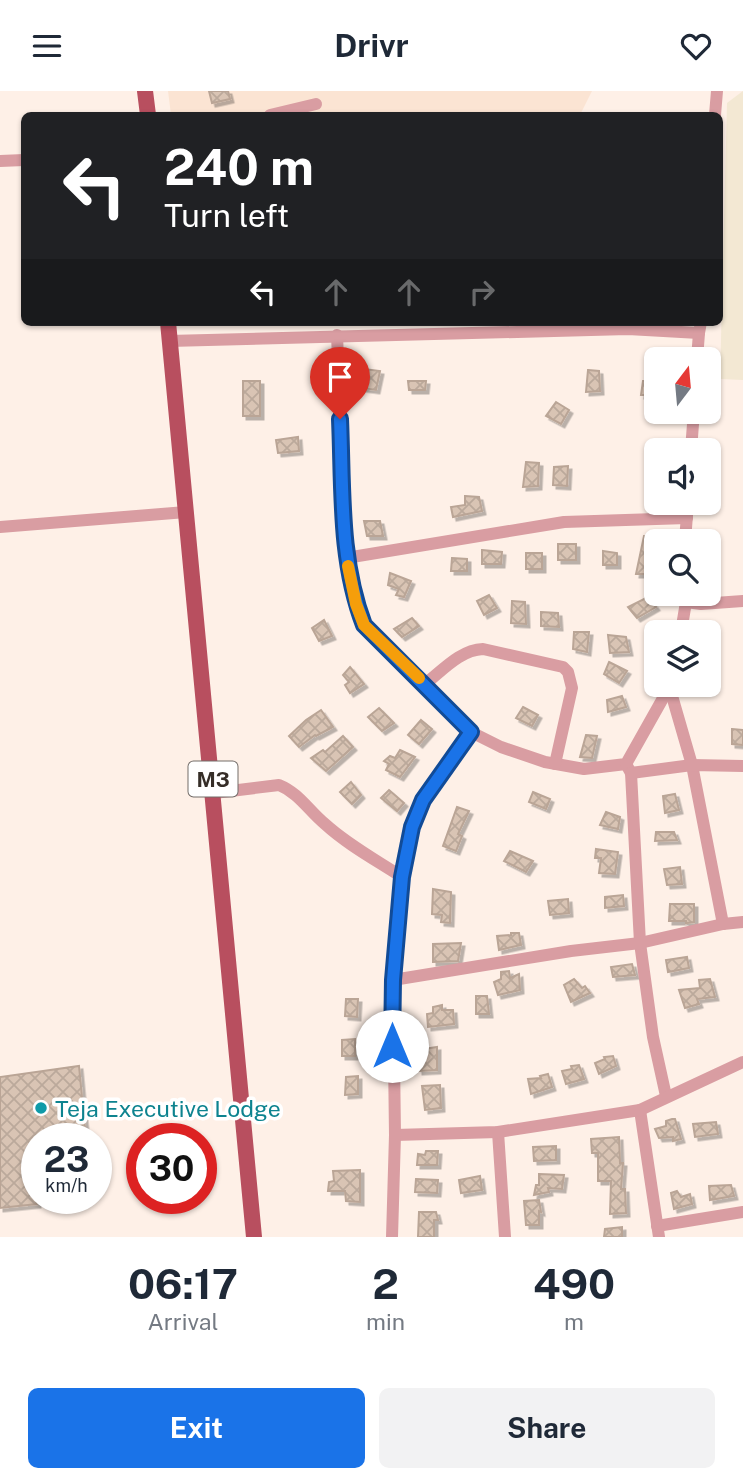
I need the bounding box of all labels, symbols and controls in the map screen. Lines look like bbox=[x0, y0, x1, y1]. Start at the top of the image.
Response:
icon: menu bbox=[28, 27, 66, 65]
text: Drivr bbox=[334, 27, 409, 64]
icon: heart bbox=[677, 27, 715, 65]
text: 240 m bbox=[164, 138, 314, 196]
icon: left bbox=[49, 140, 140, 231]
text: Turn left bbox=[164, 197, 289, 234]
icon: left bbox=[244, 273, 282, 311]
icon: ahead bbox=[317, 273, 355, 311]
icon: ahead bbox=[390, 273, 428, 311]
icon: right bbox=[463, 273, 501, 311]
pin bbox=[310, 347, 370, 419]
north arrow bbox=[644, 347, 721, 423]
map controls bbox=[644, 347, 721, 697]
icon: arrive bbox=[321, 358, 359, 396]
button: sound bbox=[644, 438, 721, 515]
button: search bbox=[644, 529, 721, 606]
button: layers bbox=[644, 620, 721, 697]
road number: M3 bbox=[188, 761, 238, 797]
position arrow bbox=[355, 1009, 429, 1083]
place label: Teja Executive Lodge bbox=[55, 1095, 281, 1122]
marker: Teja Executive Lodge bbox=[33, 1100, 49, 1116]
speed limit sign: 30 bbox=[126, 1123, 217, 1214]
text: 23 bbox=[44, 1139, 89, 1180]
text: km/h bbox=[45, 1175, 88, 1196]
text: 06:17 bbox=[128, 1259, 238, 1308]
text: 2 bbox=[372, 1259, 399, 1308]
text: 490 bbox=[533, 1259, 615, 1308]
text: Arrival bbox=[147, 1308, 219, 1335]
text: min bbox=[366, 1308, 405, 1335]
text: m bbox=[564, 1308, 584, 1335]
button: Exit bbox=[28, 1388, 365, 1468]
button: Share bbox=[379, 1388, 715, 1468]

